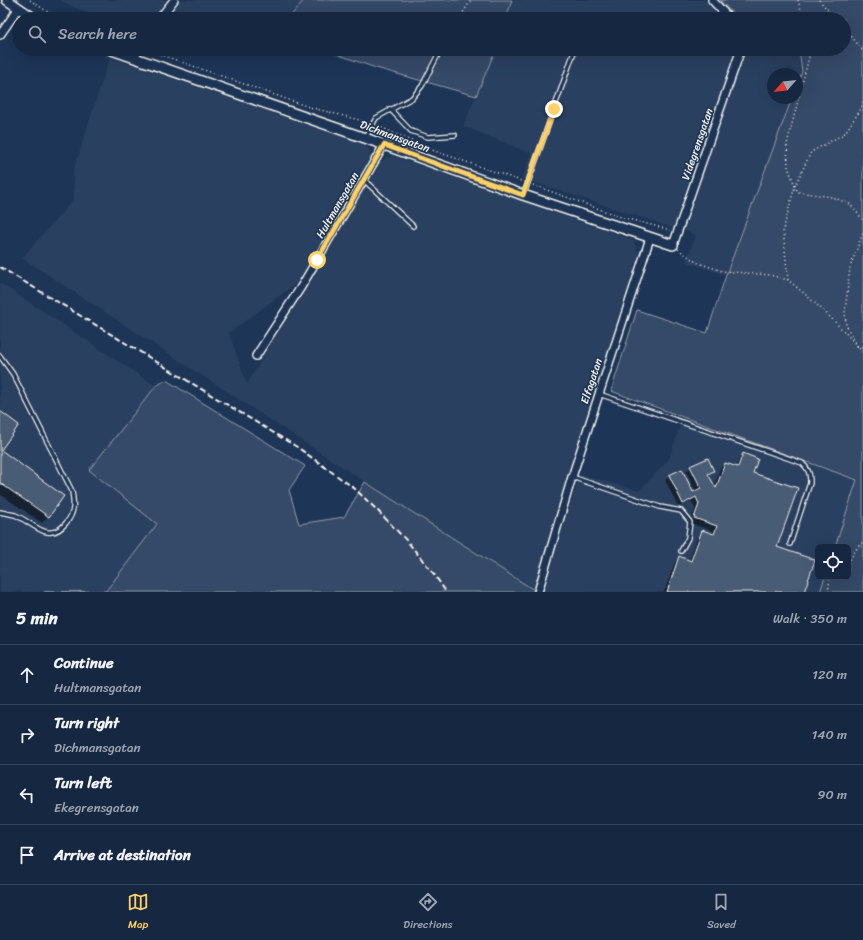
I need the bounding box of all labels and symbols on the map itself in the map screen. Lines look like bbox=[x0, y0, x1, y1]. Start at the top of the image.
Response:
north arrow bbox=[767, 68, 803, 104]
route end bbox=[545, 100, 563, 118]
street label: Videgrensgatan bbox=[676, 106, 719, 183]
street label: Dichmansgatan bbox=[357, 115, 433, 158]
street label: Hultmansgatan bbox=[311, 168, 364, 242]
route start bbox=[308, 251, 326, 269]
street label: Elfagatan bbox=[575, 356, 608, 406]

